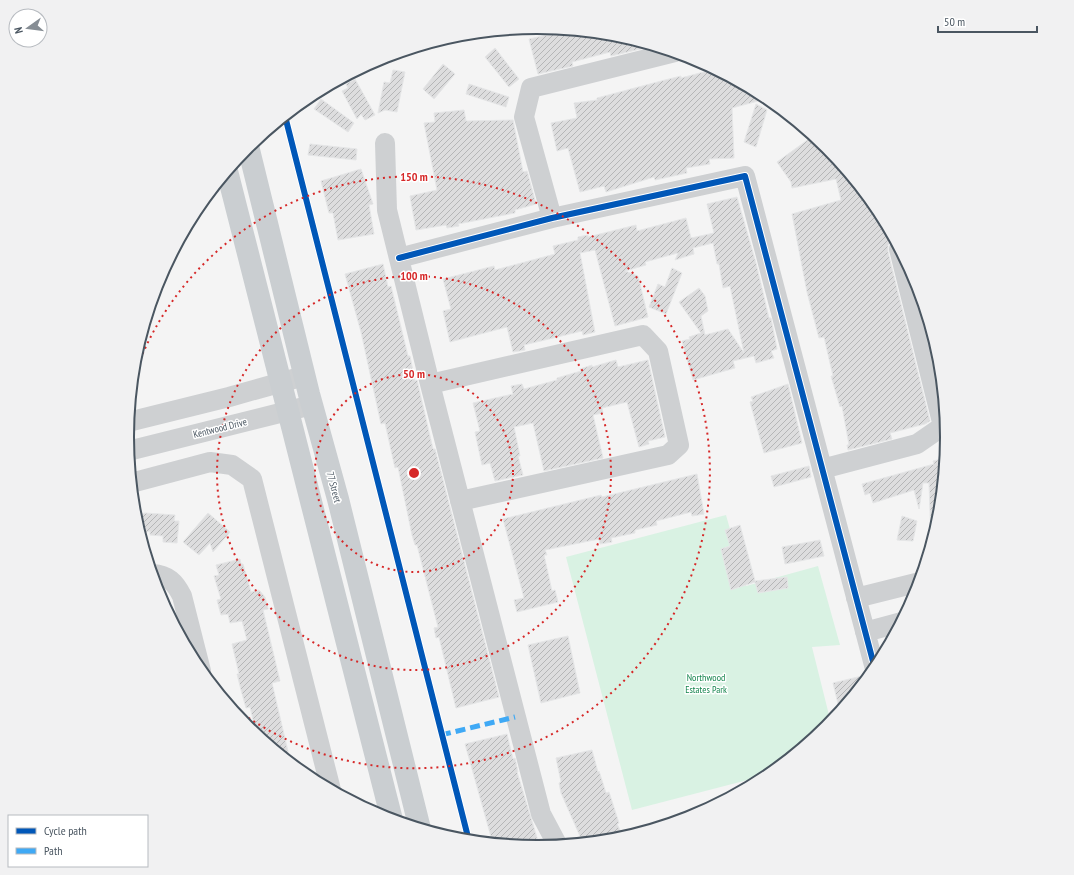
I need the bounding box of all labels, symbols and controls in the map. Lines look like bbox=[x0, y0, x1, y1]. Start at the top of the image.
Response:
north arrow bbox=[8, 8, 48, 48]
scale bar bbox=[938, 8, 1037, 34]
text: 50 m bbox=[944, 14, 965, 29]
text: N bbox=[11, 26, 26, 35]
text: 150 m bbox=[400, 169, 428, 184]
text: 100 m bbox=[400, 268, 428, 283]
text: 50 m bbox=[403, 366, 425, 381]
street label: Kentwood Drive bbox=[192, 415, 248, 441]
centre of rings bbox=[407, 466, 421, 480]
street label: 77 Street bbox=[324, 470, 344, 504]
park label: Northwood Estates Park bbox=[685, 671, 727, 696]
legend bbox=[8, 815, 148, 867]
text: Cycle path bbox=[44, 823, 87, 838]
text: Path bbox=[44, 843, 62, 858]

